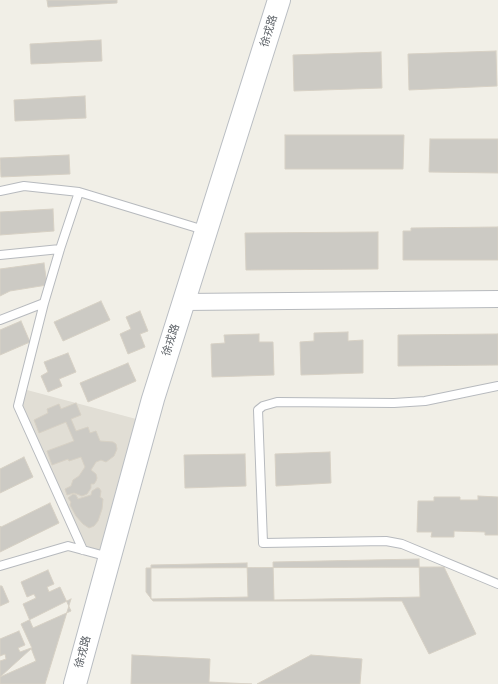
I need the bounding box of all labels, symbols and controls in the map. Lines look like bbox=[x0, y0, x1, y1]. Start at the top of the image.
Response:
street label: 徐戎路 bbox=[258, 13, 280, 49]
street label: 徐戎路 bbox=[160, 322, 182, 358]
street label: 徐戎路 bbox=[72, 634, 94, 670]

